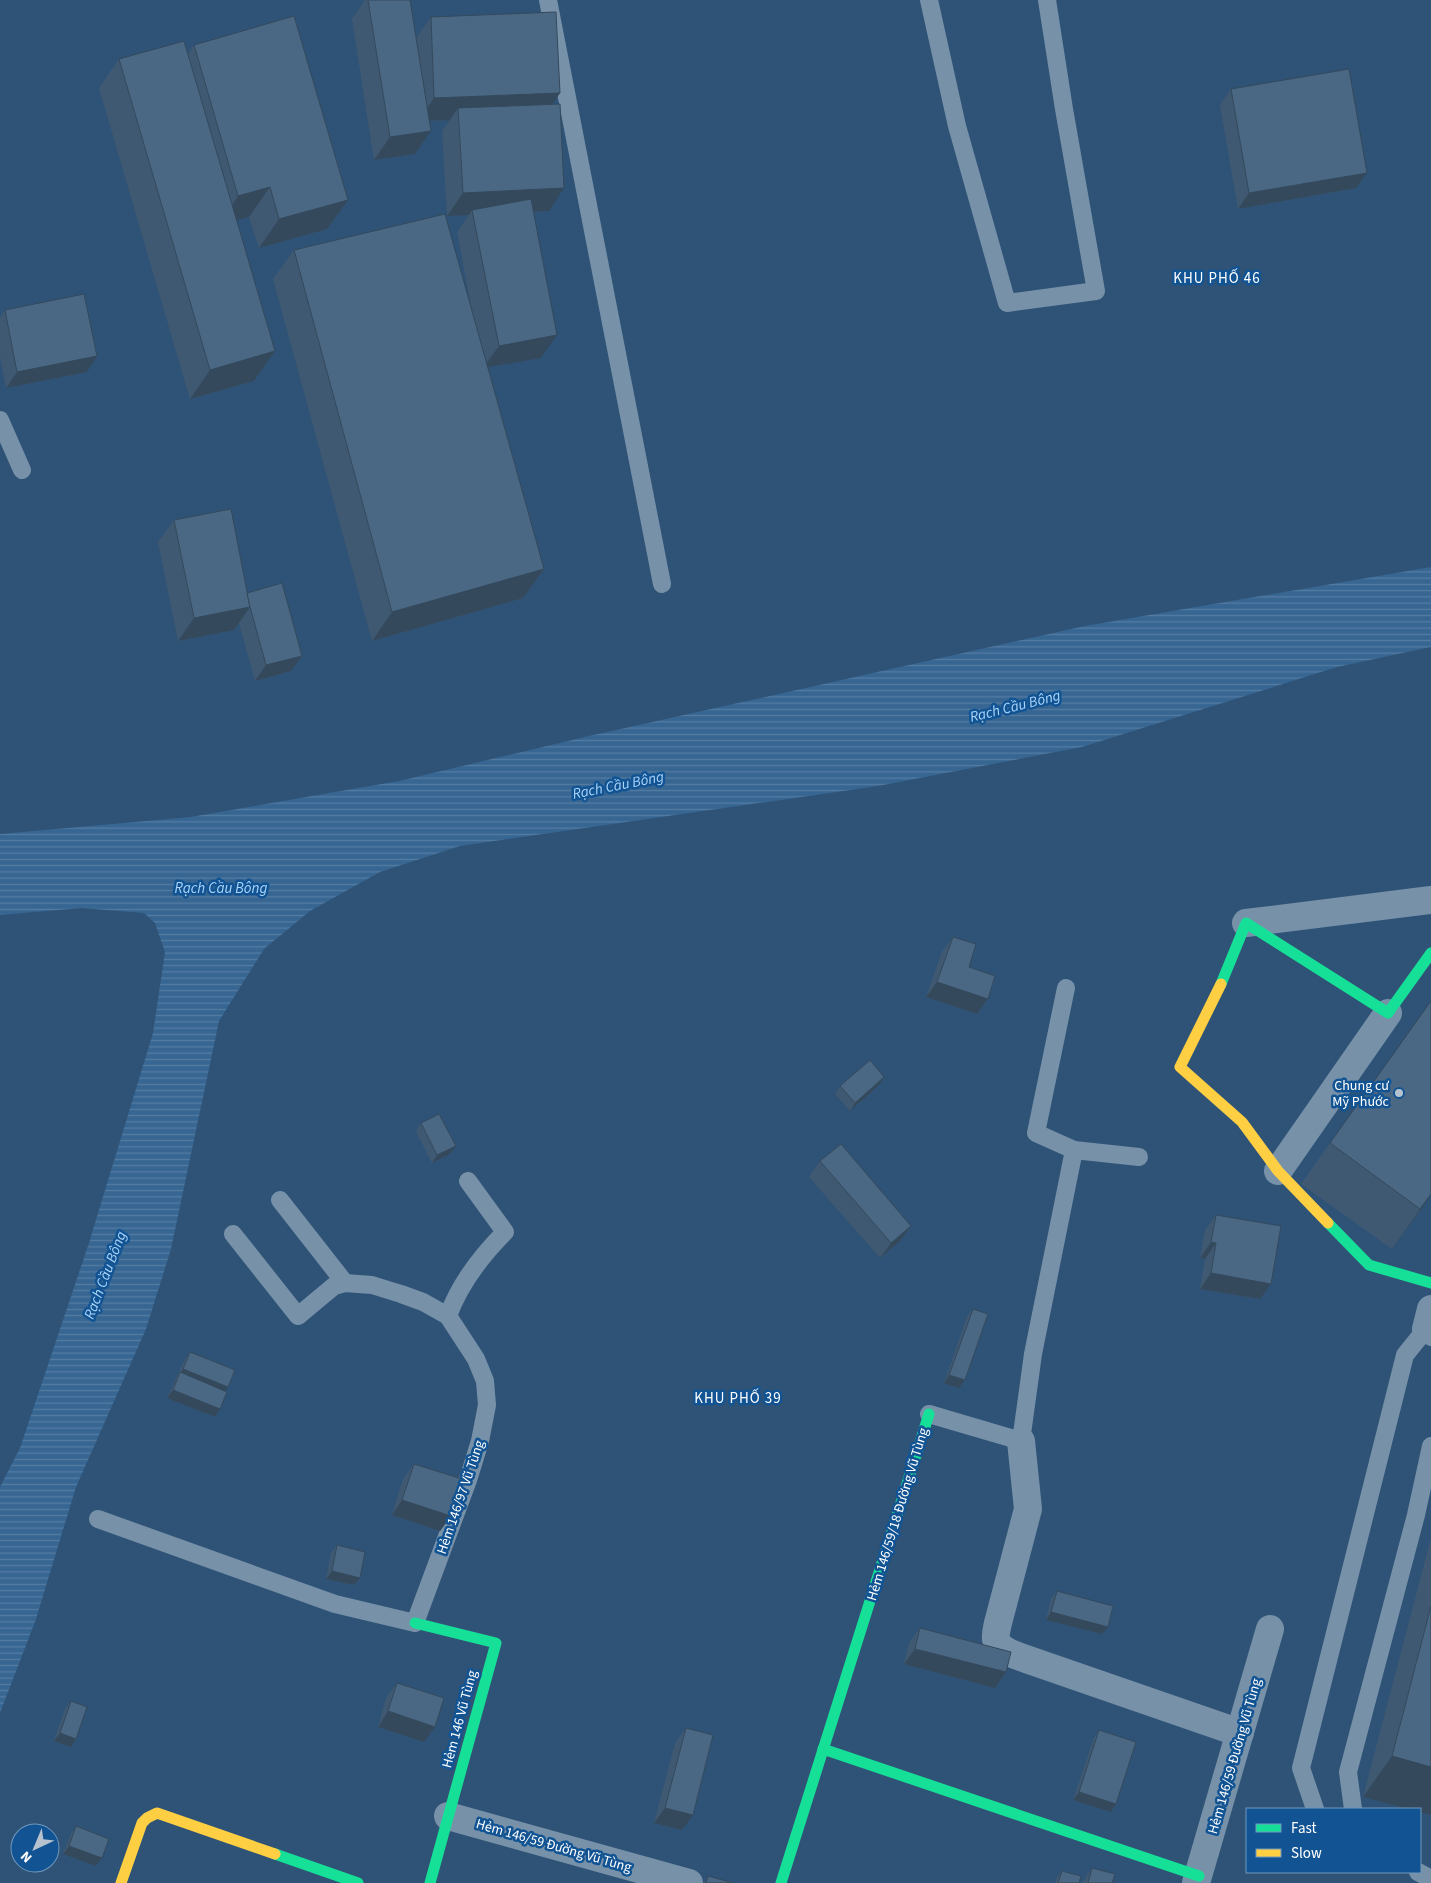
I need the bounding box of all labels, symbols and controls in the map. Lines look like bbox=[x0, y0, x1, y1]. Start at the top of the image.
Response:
district label: KHU PHỐ 46 bbox=[1173, 268, 1261, 289]
water label: Rạch Cầu Bông bbox=[968, 685, 1063, 728]
water label: Rạch Cầu Bông bbox=[571, 766, 666, 805]
water label: Rạch Cầu Bông bbox=[175, 878, 267, 899]
place label: Chung cư Mỹ Phước bbox=[1332, 1076, 1390, 1112]
marker: Chung cư Mỹ Phước bbox=[1393, 1087, 1405, 1099]
water label: Rạch Cầu Bông bbox=[79, 1228, 132, 1322]
district label: KHU PHỐ 39 bbox=[694, 1388, 782, 1409]
street label: Hẻm 146/59/18 Đường Vũ Tùng bbox=[862, 1425, 934, 1603]
street label: Hẻm 146/97 Vũ Tùng bbox=[432, 1438, 490, 1557]
street label: Hẻm 146 Vũ Tùng bbox=[437, 1668, 483, 1770]
street label: Hẻm 146/59 Đường Vũ Tùng bbox=[1203, 1676, 1267, 1836]
legend bbox=[1246, 1808, 1421, 1873]
street label: Hẻm 146/59 Đường Vũ Tùng bbox=[474, 1814, 634, 1878]
text: Fast bbox=[1291, 1818, 1317, 1839]
north arrow bbox=[10, 1823, 60, 1873]
text: Slow bbox=[1291, 1843, 1322, 1864]
text: N bbox=[16, 1846, 37, 1867]

